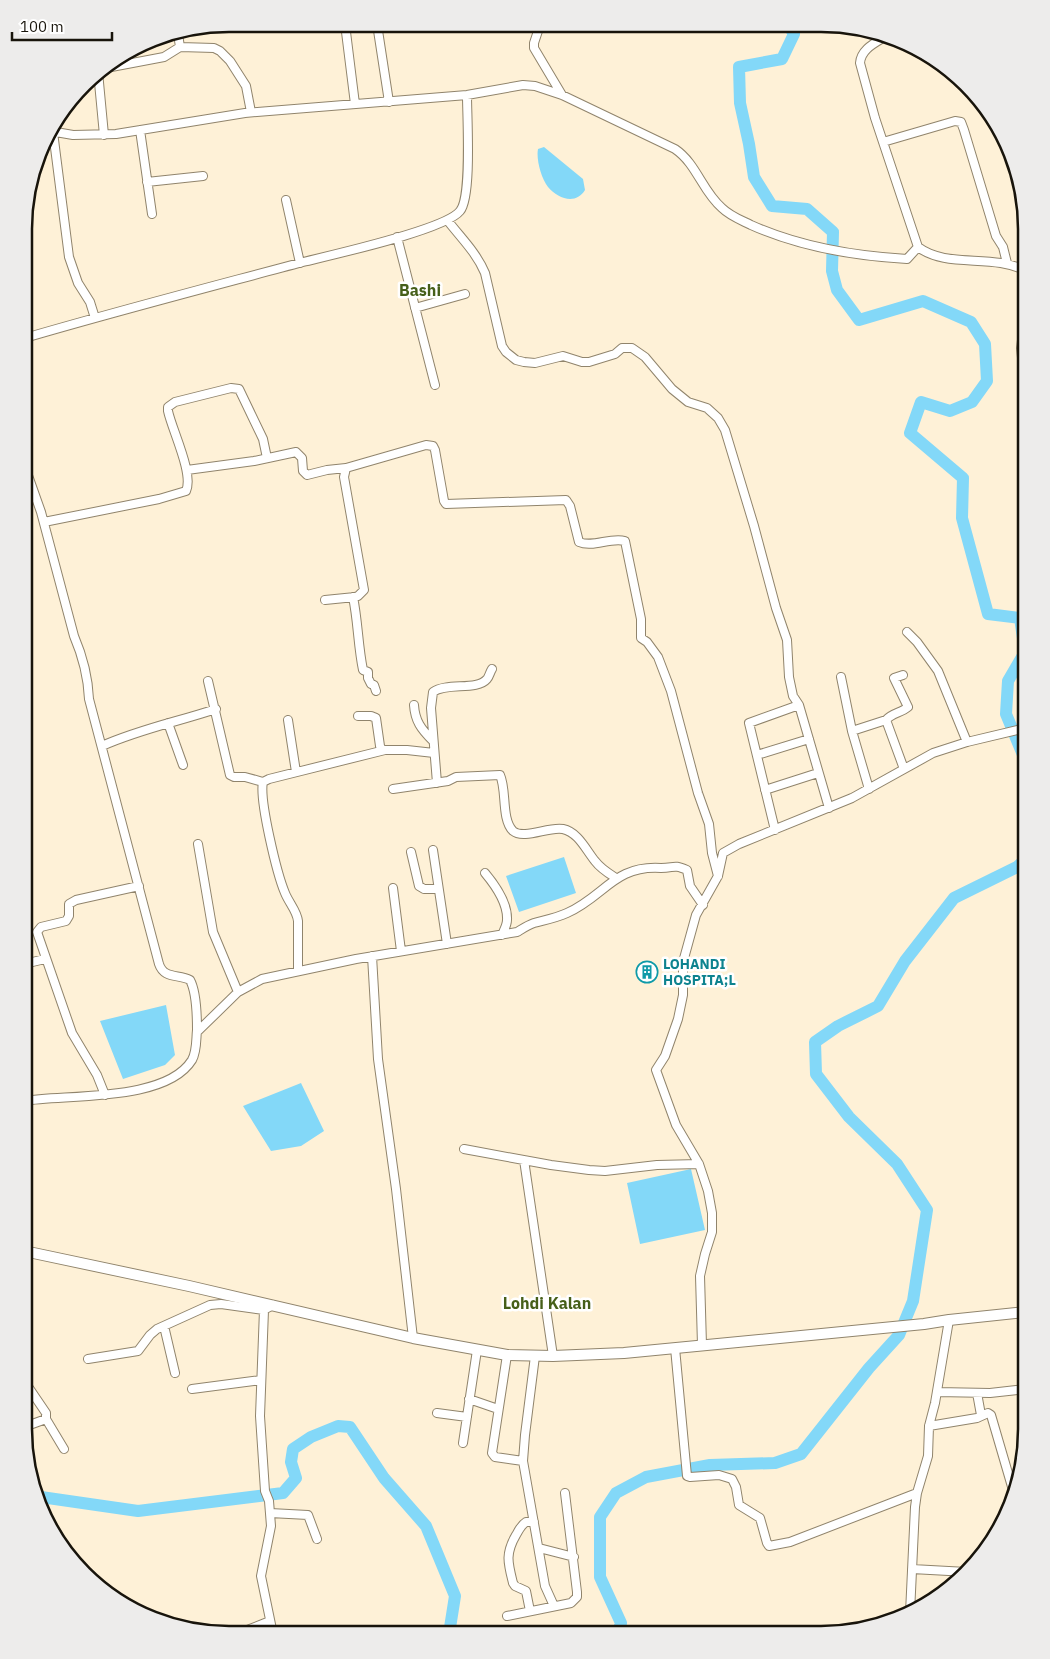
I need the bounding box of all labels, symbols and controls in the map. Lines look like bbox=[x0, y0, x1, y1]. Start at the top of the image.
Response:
scale bar bbox=[12, 10, 112, 42]
text: 100 m bbox=[20, 17, 64, 36]
district label: Bashi bbox=[399, 280, 441, 300]
place label: LOHANDI HOSPITA;L bbox=[663, 955, 736, 989]
building icon: LOHANDI HOSPITA;L bbox=[635, 960, 659, 984]
district label: Lohdi Kalan bbox=[503, 1293, 591, 1313]

